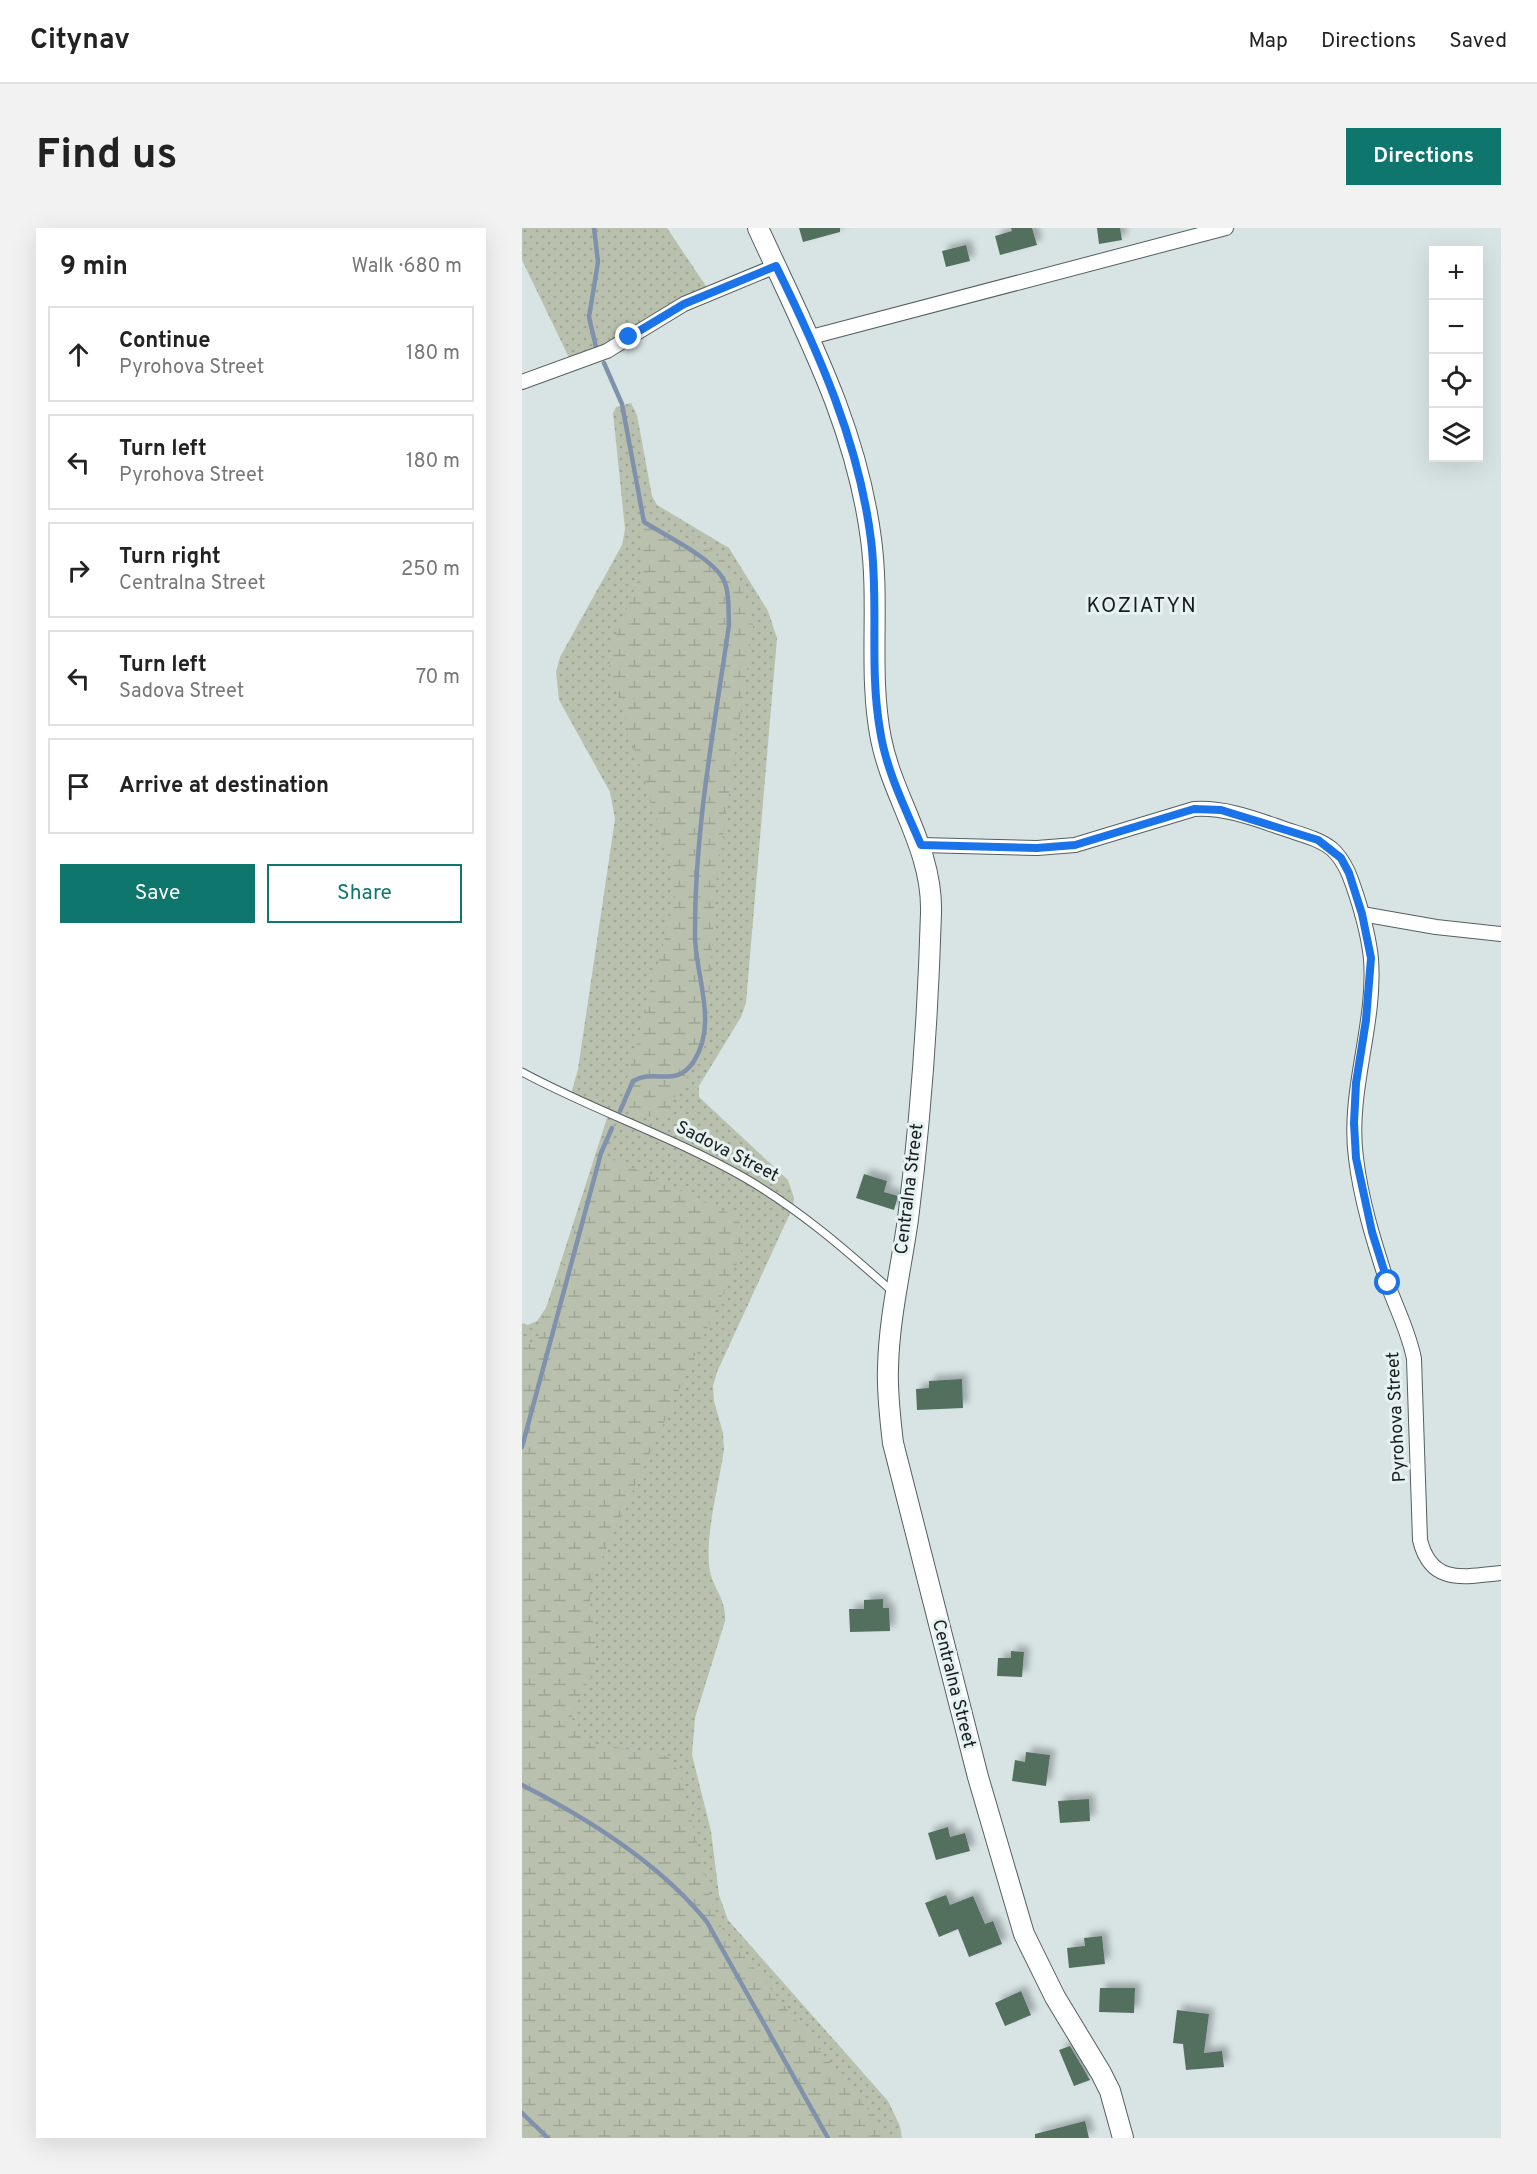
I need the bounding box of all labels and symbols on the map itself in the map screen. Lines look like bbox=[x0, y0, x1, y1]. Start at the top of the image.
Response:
route end bbox=[615, 323, 641, 349]
district label: KOZIATYN bbox=[1087, 593, 1197, 620]
street label: Sadova Street bbox=[672, 1116, 782, 1188]
street label: Centralna Street bbox=[891, 1122, 929, 1256]
route start bbox=[1374, 1269, 1400, 1295]
street label: Pyrohova Street bbox=[1382, 1351, 1412, 1483]
street label: Centralna Street bbox=[926, 1617, 980, 1751]

